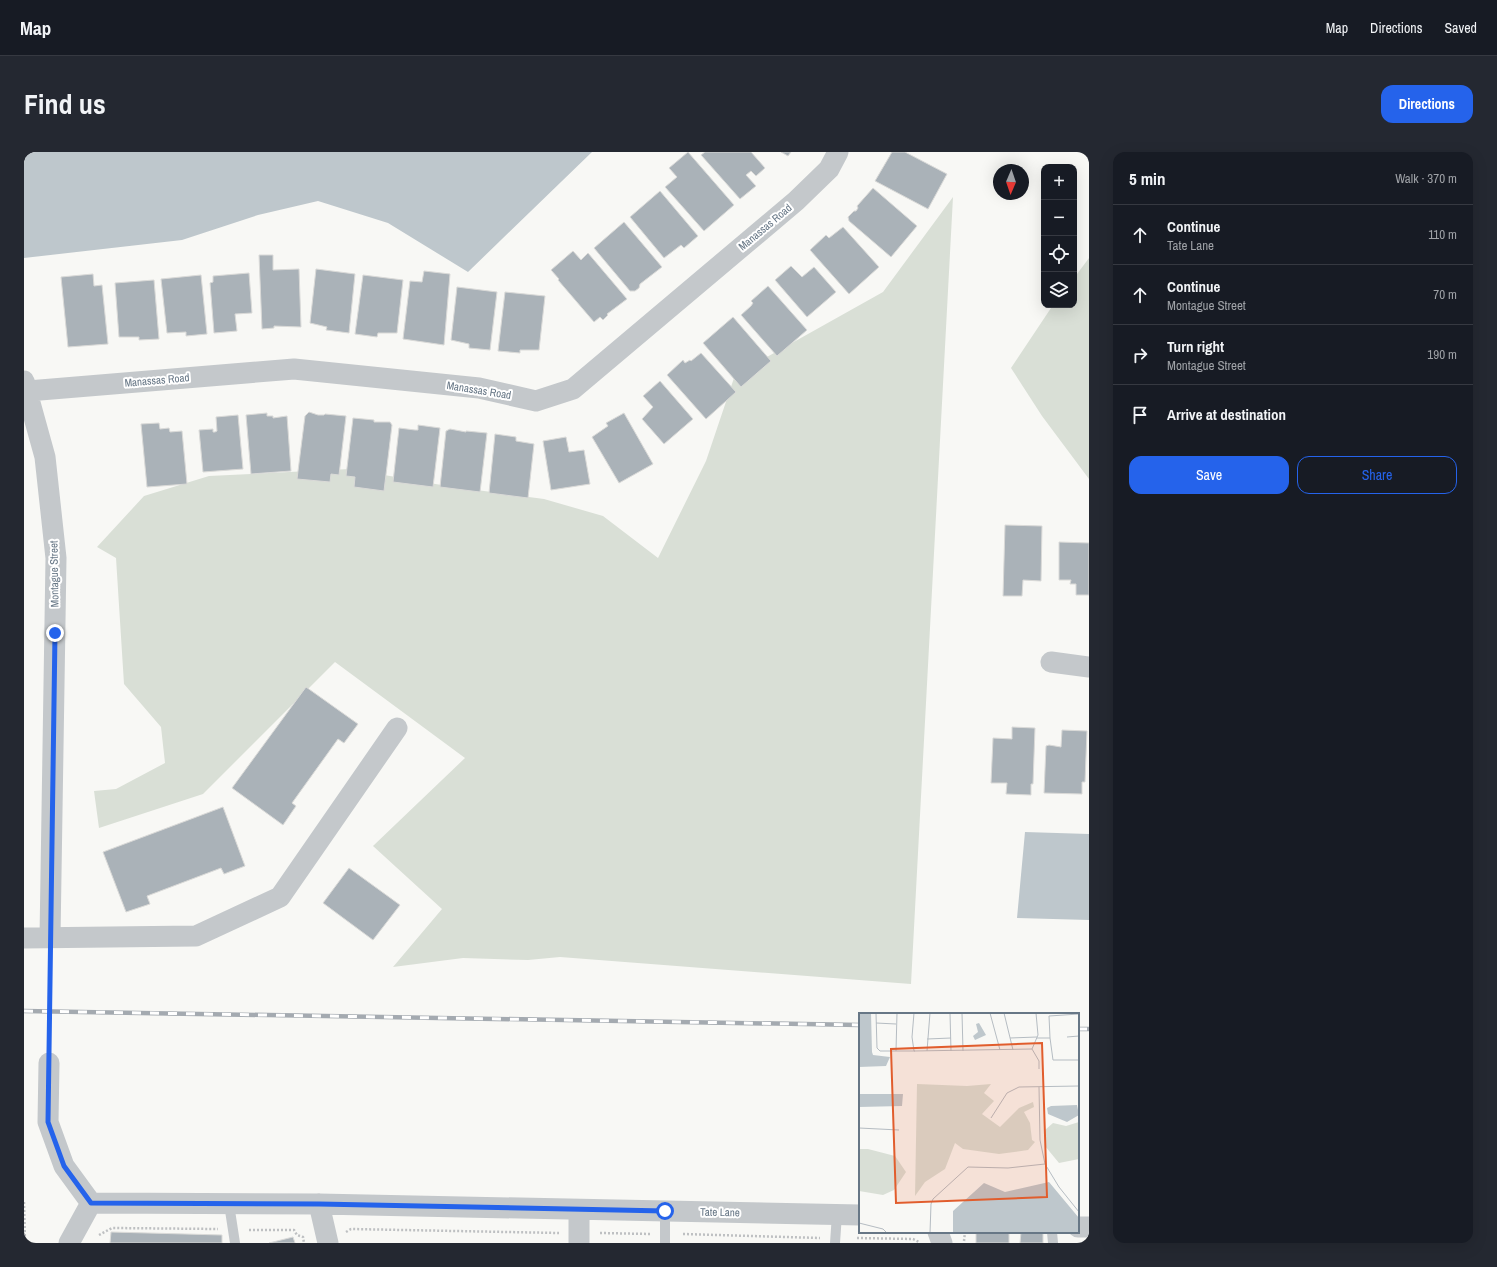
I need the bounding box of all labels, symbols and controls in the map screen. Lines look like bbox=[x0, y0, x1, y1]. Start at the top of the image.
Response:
text: Map bbox=[20, 15, 51, 41]
text: Map bbox=[1326, 19, 1348, 37]
text: Directions bbox=[1370, 19, 1422, 37]
text: Saved bbox=[1444, 19, 1477, 37]
text: Find us bbox=[24, 85, 106, 123]
button: Directions bbox=[1381, 85, 1473, 123]
north arrow bbox=[993, 164, 1029, 200]
map controls bbox=[1041, 164, 1077, 308]
button: + bbox=[1041, 164, 1077, 200]
text: 5 min bbox=[1129, 167, 1165, 190]
text: Walk · 370 m bbox=[1395, 170, 1457, 187]
button: − bbox=[1041, 200, 1077, 236]
street label: Manassas Road bbox=[736, 201, 794, 253]
text: Continue bbox=[1167, 216, 1220, 237]
icon: ahead bbox=[1129, 224, 1151, 246]
text: 110 m bbox=[1428, 226, 1457, 243]
button: locate bbox=[1041, 236, 1077, 272]
text: Tate Lane bbox=[1167, 237, 1214, 254]
button: layers bbox=[1041, 272, 1077, 308]
text: Continue bbox=[1167, 276, 1220, 297]
icon: ahead bbox=[1129, 284, 1151, 306]
text: 70 m bbox=[1433, 286, 1457, 303]
text: Montague Street bbox=[1167, 297, 1246, 314]
text: Turn right bbox=[1167, 336, 1224, 357]
icon: right bbox=[1129, 344, 1151, 366]
text: 190 m bbox=[1427, 346, 1457, 363]
text: Montague Street bbox=[1167, 357, 1246, 374]
street label: Manassas Road bbox=[124, 370, 190, 390]
street label: Manassas Road bbox=[446, 378, 512, 402]
icon: arrive bbox=[1129, 404, 1151, 426]
text: Arrive at destination bbox=[1167, 404, 1286, 425]
button: Save bbox=[1129, 456, 1289, 494]
button: Share bbox=[1297, 456, 1457, 494]
street label: Montague Street bbox=[46, 540, 62, 607]
route end bbox=[46, 624, 64, 642]
inset map bbox=[859, 1013, 1079, 1233]
route start bbox=[656, 1202, 674, 1220]
street label: Tate Lane bbox=[700, 1205, 740, 1219]

